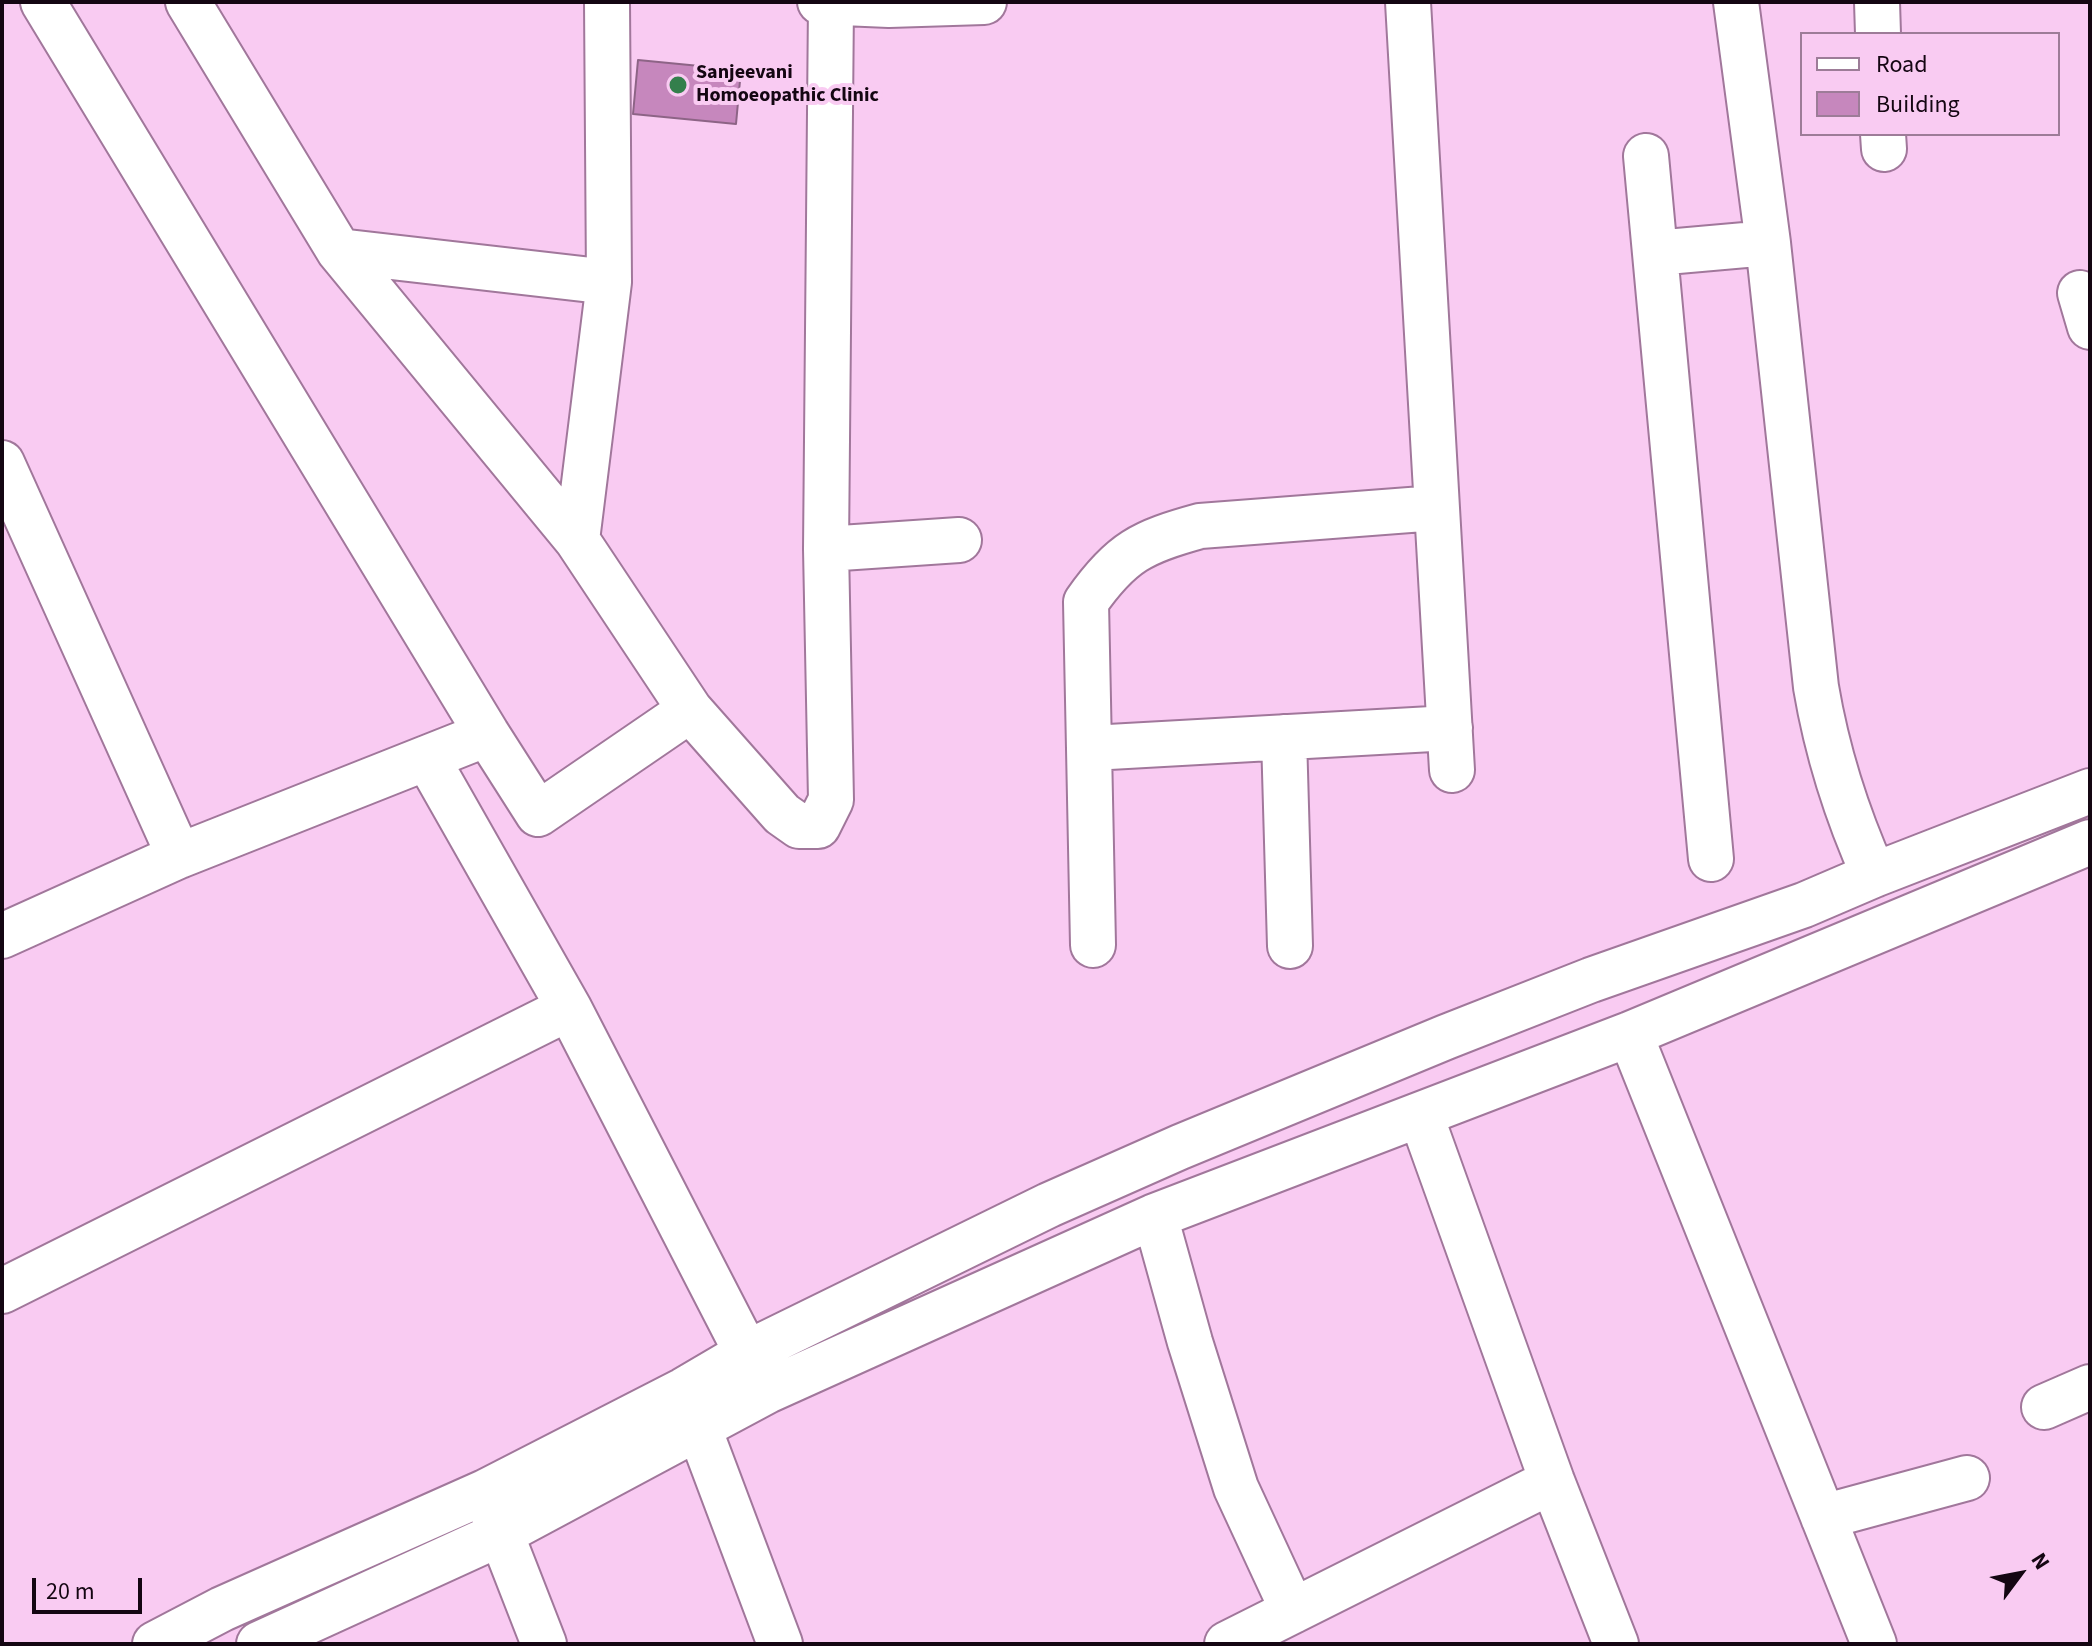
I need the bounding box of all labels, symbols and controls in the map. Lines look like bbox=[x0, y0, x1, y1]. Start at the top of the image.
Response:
legend bbox=[1800, 32, 2060, 136]
text: Road bbox=[1876, 47, 1928, 82]
place label: Sanjeevani Homoeopathic Clinic bbox=[696, 62, 879, 109]
marker: Sanjeevani Homoeopathic Clinic bbox=[667, 74, 689, 96]
text: Building bbox=[1876, 87, 1960, 122]
north arrow bbox=[1980, 1534, 2060, 1614]
text: N bbox=[2023, 1547, 2058, 1576]
scale bar bbox=[36, 1562, 146, 1612]
text: 20 m bbox=[46, 1574, 95, 1609]

